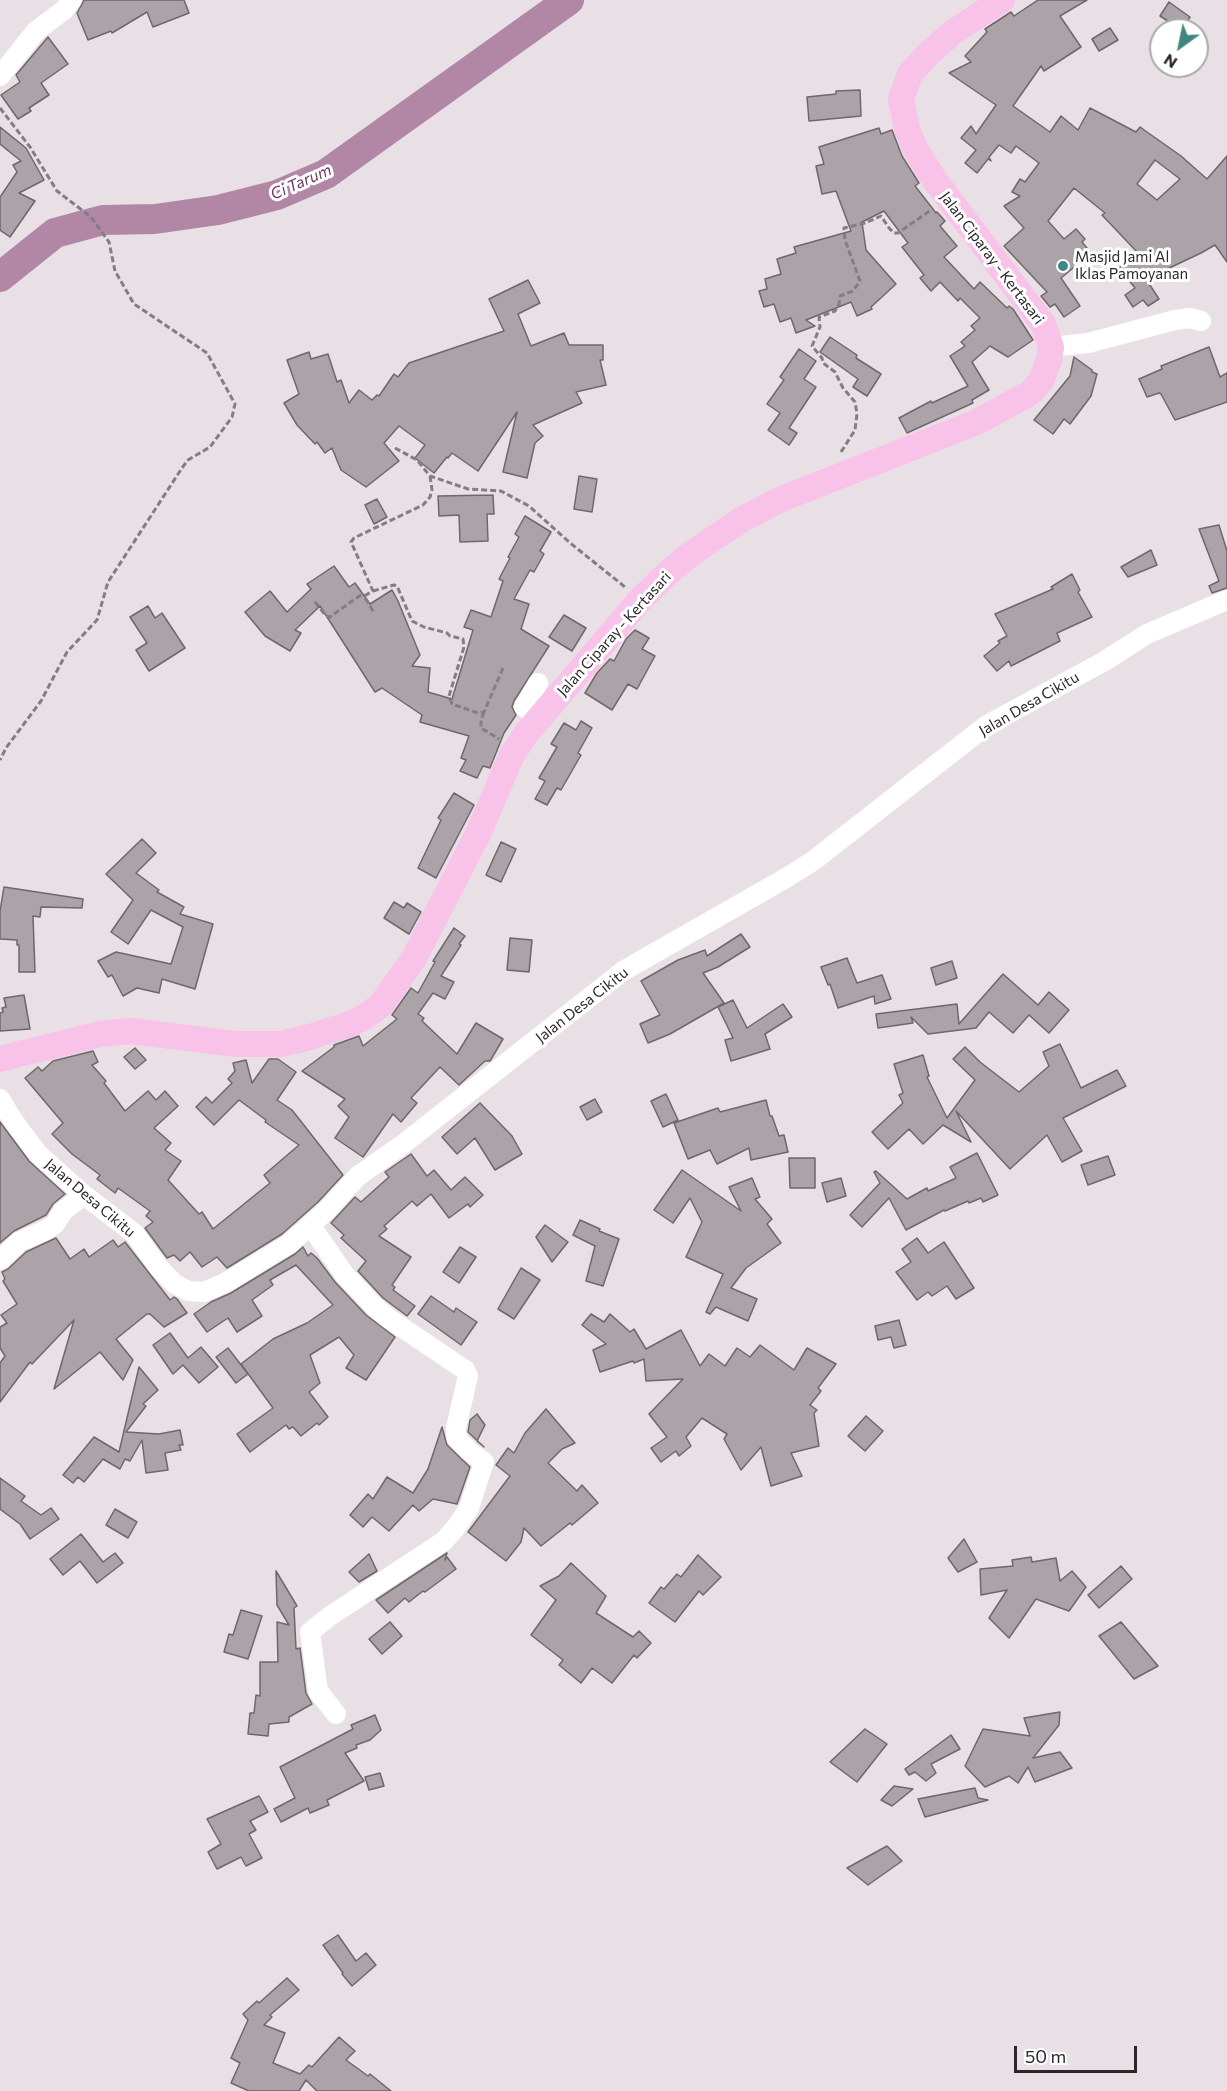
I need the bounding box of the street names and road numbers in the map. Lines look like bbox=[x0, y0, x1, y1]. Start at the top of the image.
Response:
street label: Jalan Ciparay - Kertasari bbox=[936, 188, 1048, 328]
street label: Jalan Ciparay - Kertasari bbox=[553, 568, 675, 700]
street label: Jalan Desa Cikitu bbox=[976, 668, 1082, 740]
street label: Jalan Desa Cikitu bbox=[532, 963, 632, 1047]
street label: Jalan Desa Cikitu bbox=[41, 1155, 139, 1241]

